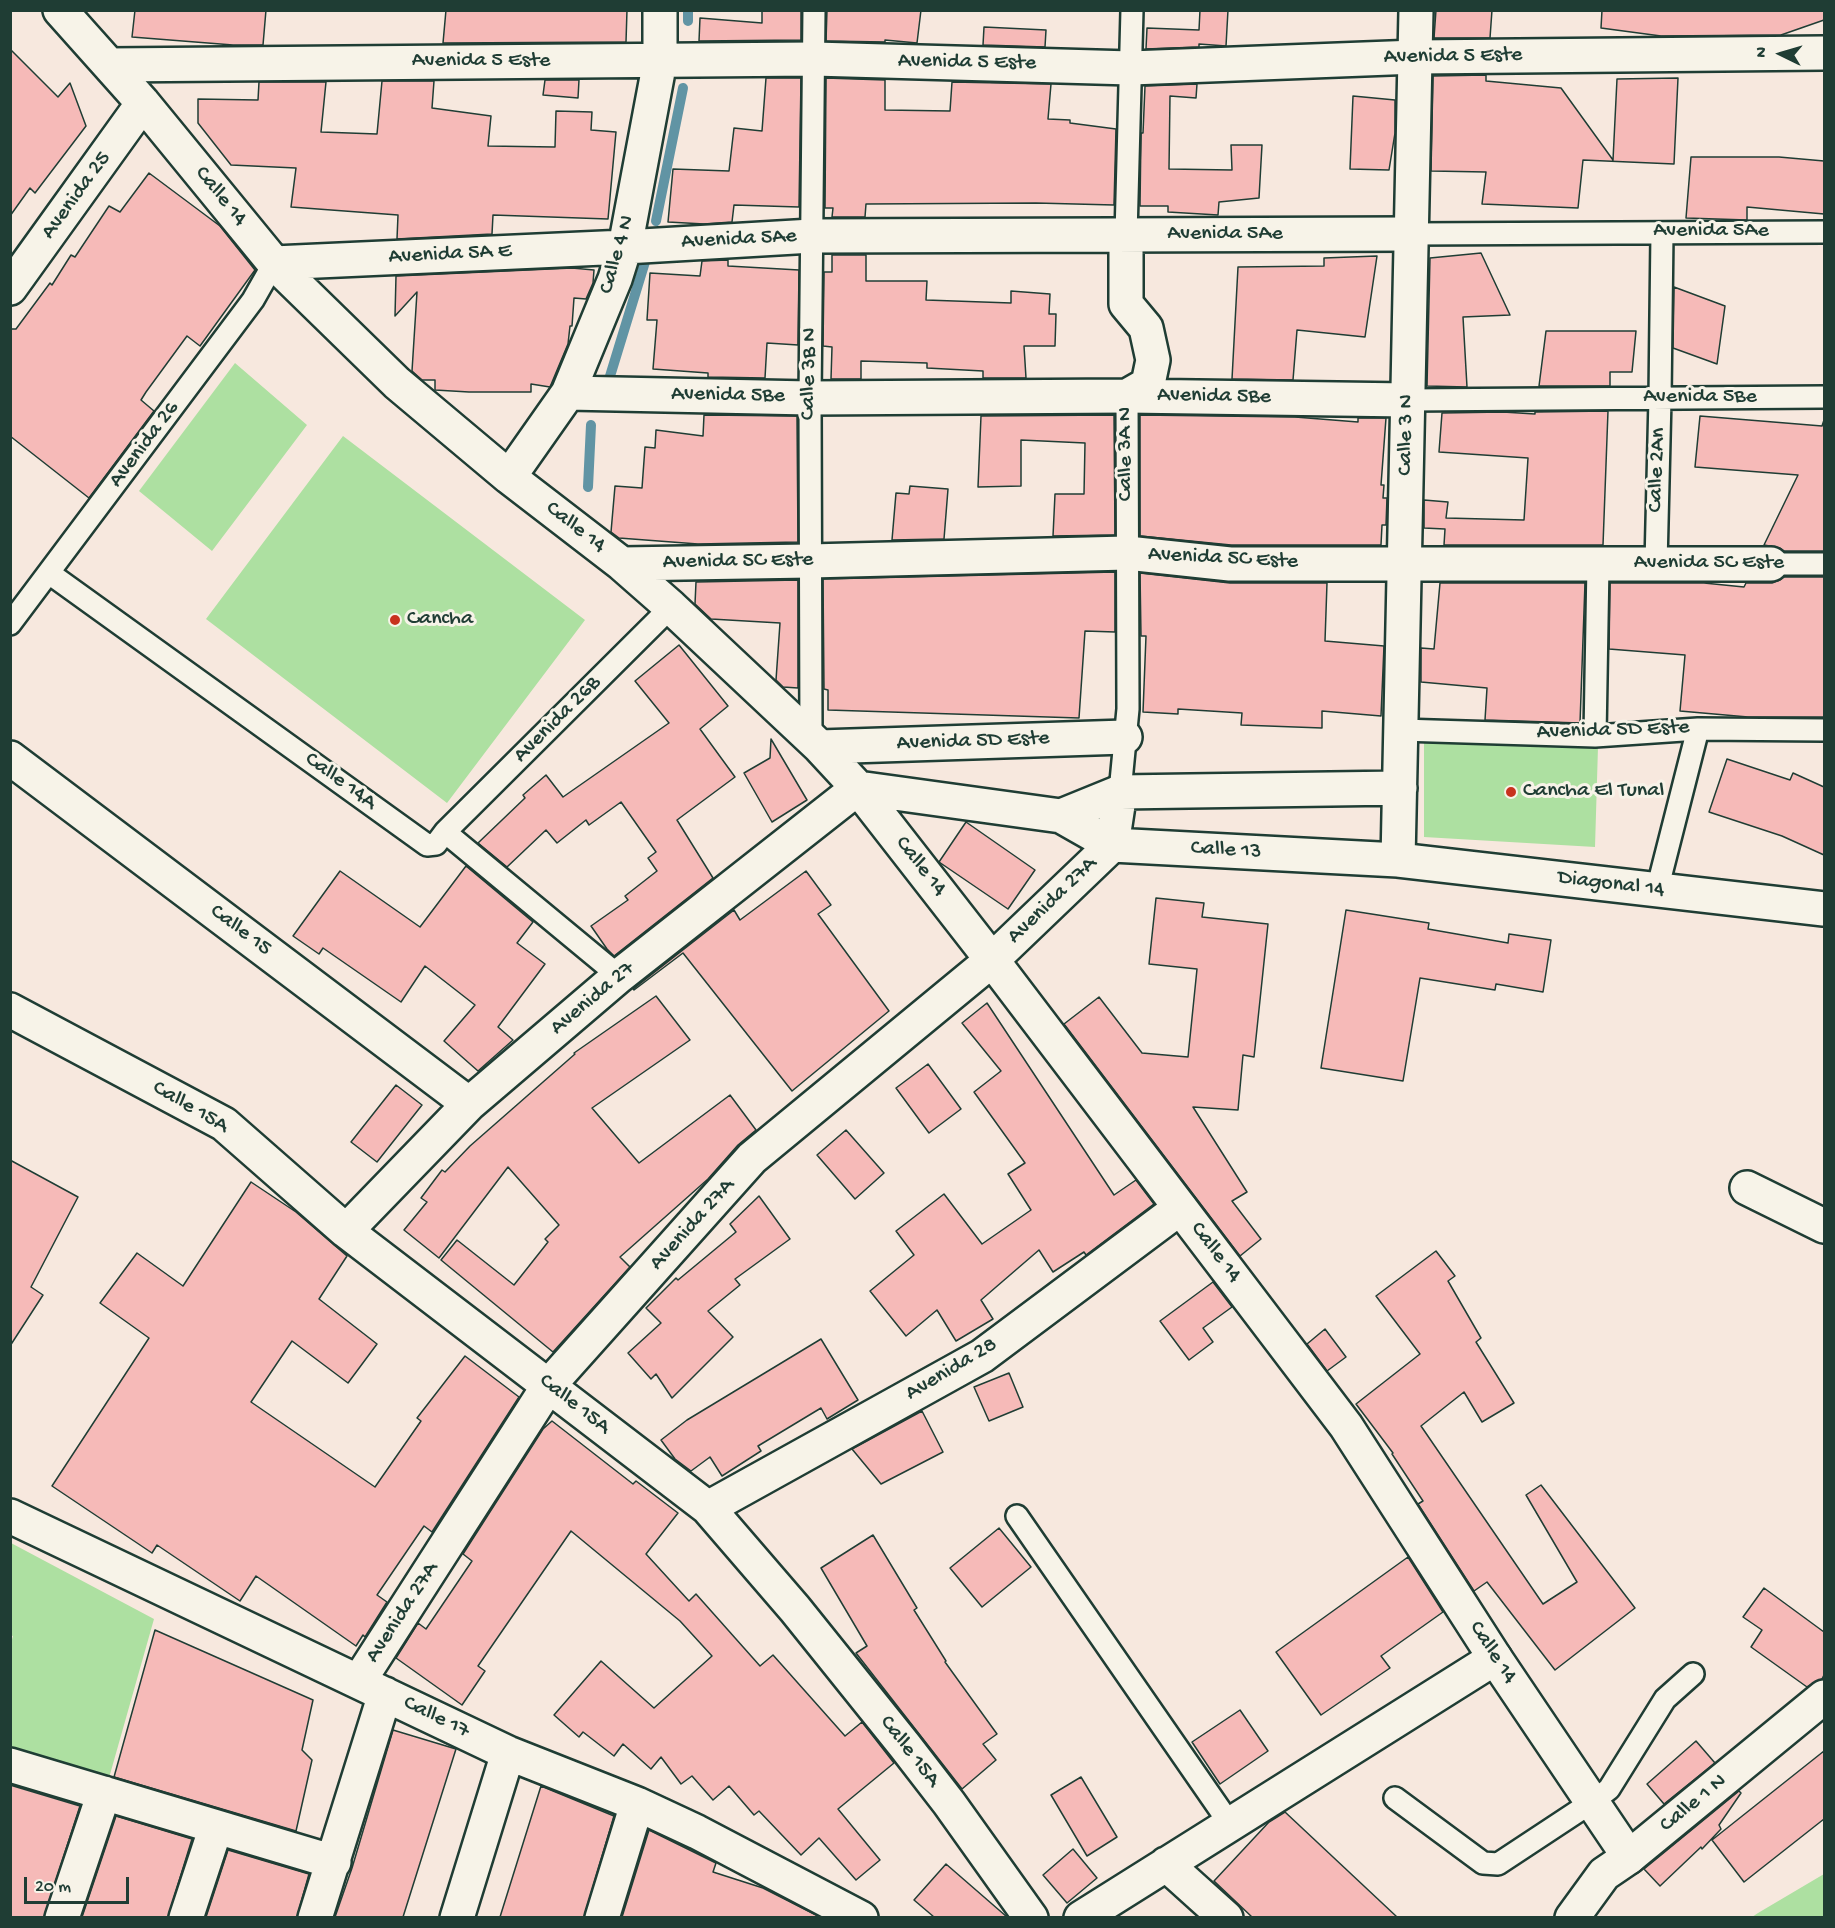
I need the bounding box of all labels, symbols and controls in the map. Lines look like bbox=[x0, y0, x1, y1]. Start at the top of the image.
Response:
north arrow bbox=[1751, 24, 1811, 84]
street label: Avenida 5 Este bbox=[1384, 43, 1522, 71]
text: N bbox=[1753, 46, 1772, 58]
street label: Avenida 5 Este bbox=[412, 49, 550, 75]
street label: Avenida 5 Este bbox=[898, 49, 1036, 77]
street label: Avenida 25 bbox=[36, 147, 118, 245]
street label: Calle 14 bbox=[188, 162, 252, 232]
street label: Calle 4 N bbox=[594, 213, 642, 297]
street label: Avenida 5Ae bbox=[1653, 219, 1769, 245]
street label: Avenida 5Ae bbox=[1167, 222, 1283, 248]
street label: Avenida 5Ae bbox=[681, 224, 797, 256]
street label: Avenida 5A E bbox=[388, 239, 512, 271]
street label: Calle 3B N bbox=[796, 327, 824, 421]
street label: Avenida 5Be bbox=[671, 382, 785, 410]
street label: Avenida 5Be bbox=[1157, 383, 1271, 411]
street label: Avenida 5Be bbox=[1643, 385, 1757, 411]
street label: Calle 3 N bbox=[1393, 394, 1421, 476]
street label: Avenida 26 bbox=[104, 397, 186, 493]
street label: Calle 3A N bbox=[1114, 407, 1140, 501]
street label: Calle 2An bbox=[1643, 427, 1673, 513]
street label: Calle 14 bbox=[539, 496, 611, 560]
street label: Avenida 5C Este bbox=[1147, 542, 1299, 576]
street label: Avenida 5C Este bbox=[663, 547, 813, 577]
street label: Avenida 5C Este bbox=[1634, 551, 1784, 577]
place label: Cancha bbox=[407, 607, 473, 633]
marker: Cancha bbox=[388, 613, 402, 627]
street label: Avenida 26B bbox=[509, 671, 607, 769]
street label: Avenida 5D Este bbox=[1536, 715, 1690, 747]
street label: Avenida 5D Este bbox=[896, 726, 1050, 758]
street label: Calle 14A bbox=[299, 747, 381, 817]
place label: Cancha El Tunal bbox=[1523, 779, 1664, 805]
marker: Cancha El Tunal bbox=[1504, 785, 1518, 799]
street label: Calle 14 bbox=[888, 831, 952, 903]
street label: Calle 13 bbox=[1190, 836, 1262, 866]
street label: Avenida 27A bbox=[1003, 852, 1103, 950]
street label: Diagonal 14 bbox=[1556, 865, 1666, 905]
street label: Calle 15 bbox=[204, 899, 276, 963]
street label: Avenida 27 bbox=[546, 956, 640, 1042]
street label: Calle 15A bbox=[147, 1076, 233, 1140]
street label: Avenida 27A bbox=[645, 1174, 741, 1276]
street label: Calle 14 bbox=[1183, 1217, 1247, 1289]
street label: Avenida 28 bbox=[901, 1332, 1003, 1408]
street label: Calle 15A bbox=[533, 1369, 615, 1441]
street label: Avenida 27A bbox=[361, 1558, 445, 1668]
street label: Calle 14 bbox=[1462, 1617, 1522, 1689]
street label: Calle 17 bbox=[398, 1691, 474, 1745]
street label: Calle 15A bbox=[873, 1711, 945, 1793]
street label: Calle 1 N bbox=[1655, 1769, 1733, 1839]
scale bar bbox=[27, 1865, 132, 1903]
text: 20 m bbox=[35, 1877, 71, 1898]

